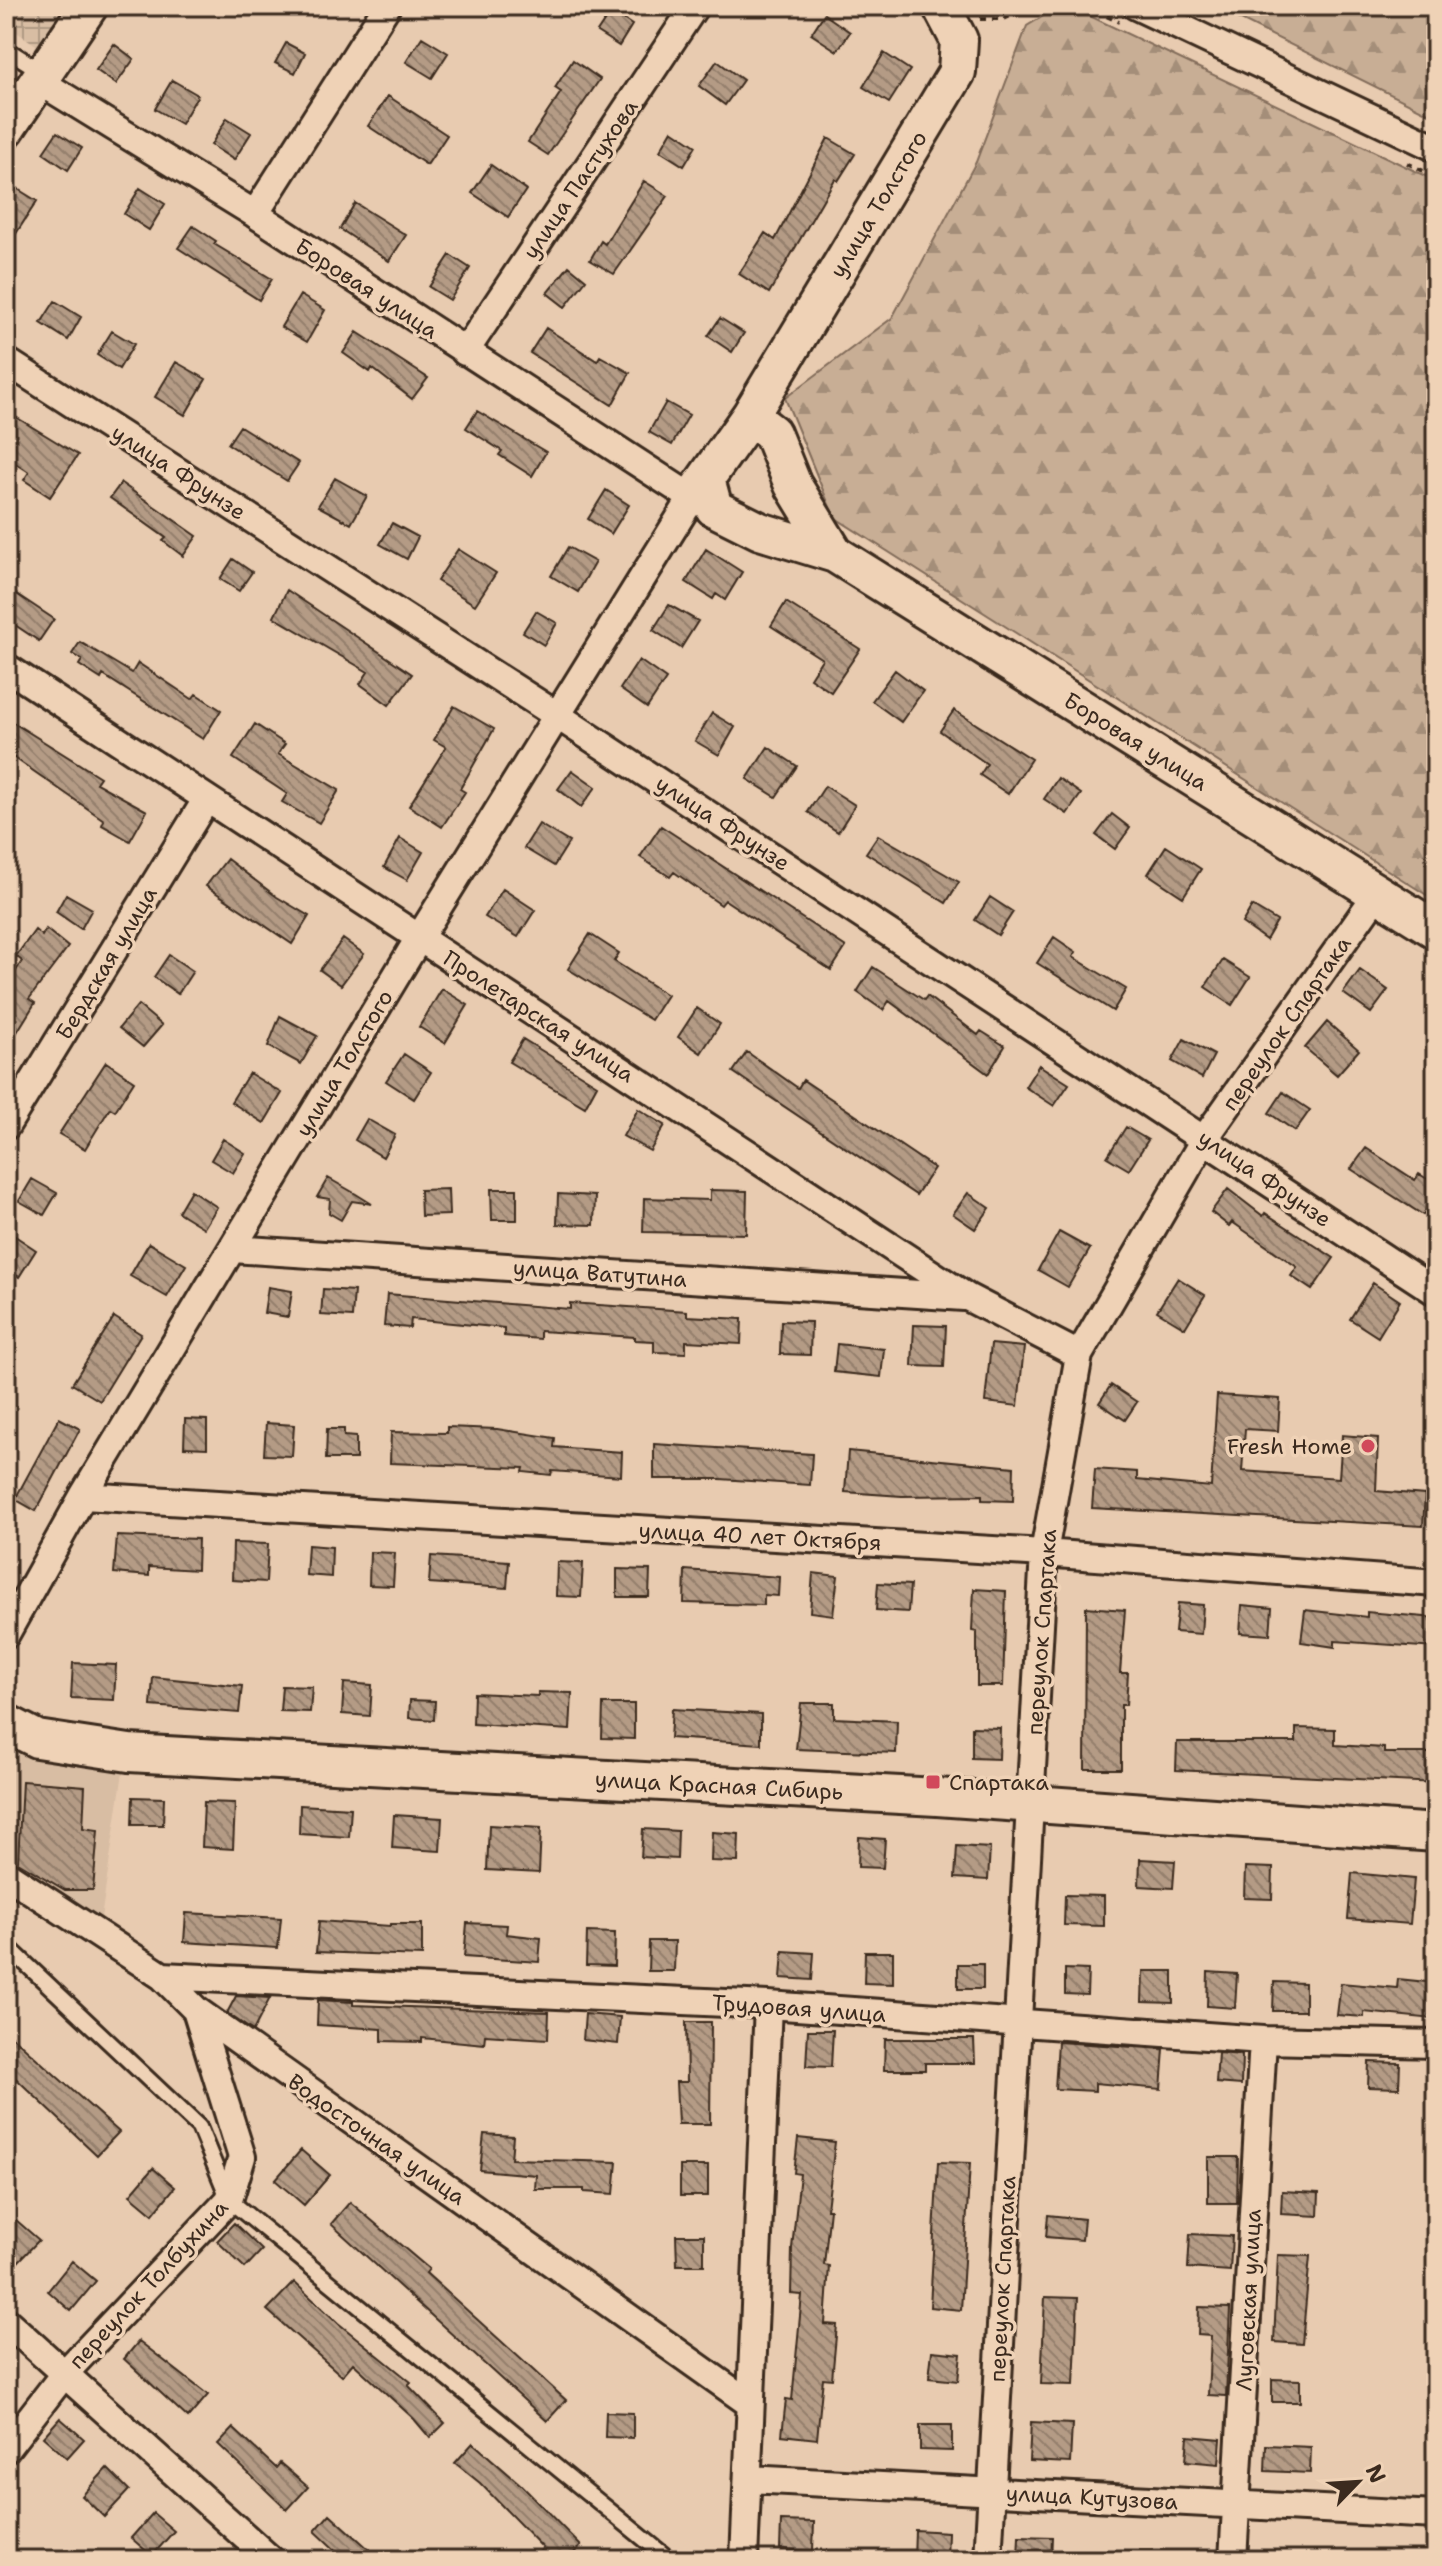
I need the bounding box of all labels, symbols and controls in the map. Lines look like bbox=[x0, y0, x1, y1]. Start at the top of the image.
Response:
street label: улица Пастухова bbox=[516, 94, 645, 265]
street label: улица Толстого bbox=[823, 125, 934, 283]
street label: Боровая улица bbox=[290, 231, 444, 346]
street label: улица Фрунзе bbox=[106, 418, 251, 527]
street label: Боровая улица bbox=[1058, 686, 1213, 797]
street label: улица Фрунзе bbox=[650, 769, 795, 878]
street label: Бердская улица bbox=[49, 881, 164, 1045]
street label: переулок Спартака bbox=[1215, 930, 1358, 1116]
street label: Пролетарская улица bbox=[438, 944, 640, 1089]
street label: улица Толстого bbox=[289, 984, 400, 1142]
street label: улица Фрунзе bbox=[1192, 1123, 1337, 1234]
street label: улица Ватутина bbox=[512, 1253, 688, 1294]
place label: Fresh Home bbox=[1227, 1432, 1352, 1461]
marker: Fresh Home bbox=[1359, 1437, 1377, 1455]
street label: улица 40 лет Октября bbox=[638, 1516, 882, 1557]
street label: переулок Спартака bbox=[1020, 1528, 1063, 1736]
street label: улица Красная Сибирь bbox=[594, 1765, 844, 1806]
place label: Спартака bbox=[949, 1768, 1049, 1797]
marker: Спартака bbox=[924, 1773, 942, 1791]
street label: Трудовая улица bbox=[711, 1988, 887, 2029]
street label: Водосточная улица bbox=[282, 2067, 472, 2212]
street label: переулок Спартака bbox=[983, 2175, 1022, 2383]
street label: переулок Толбухина bbox=[62, 2193, 235, 2375]
street label: Луговская улица bbox=[1229, 2208, 1268, 2392]
north arrow bbox=[1318, 2442, 1398, 2522]
text: N bbox=[1359, 2460, 1392, 2488]
street label: улица Кутузова bbox=[1005, 2479, 1179, 2517]

